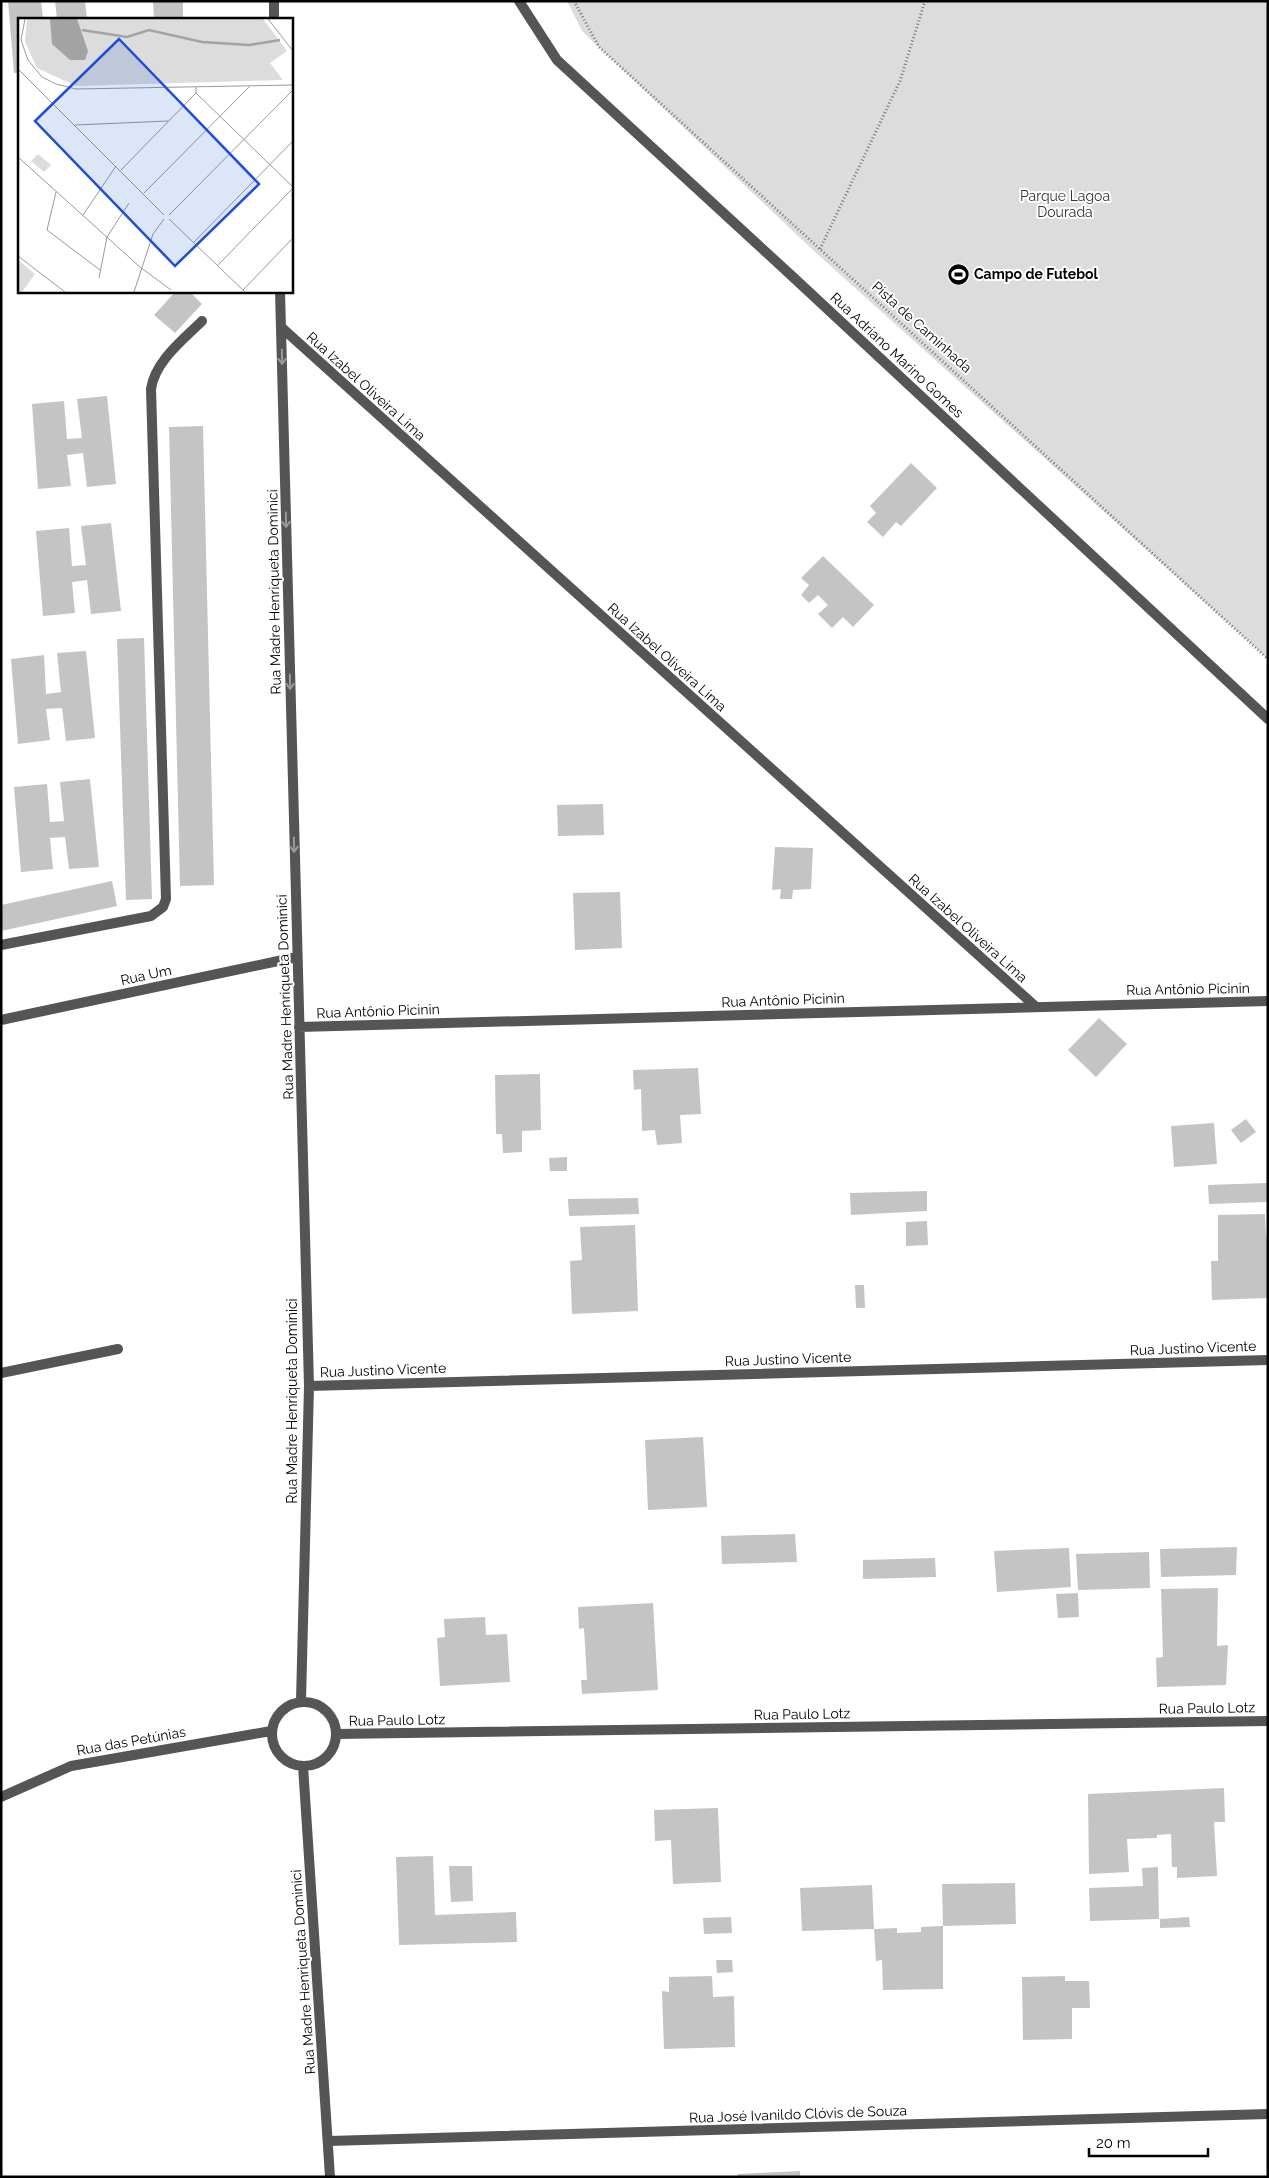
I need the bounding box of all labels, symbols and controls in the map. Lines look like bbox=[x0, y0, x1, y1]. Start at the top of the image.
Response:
inset map bbox=[18, 18, 292, 292]
park label: Parque Lagoa Dourada bbox=[1020, 188, 1110, 220]
sports icon: Campo de Futebol bbox=[946, 262, 970, 286]
place label: Campo de Futebol bbox=[974, 266, 1099, 282]
street label: Pista de Caminhada bbox=[869, 278, 975, 376]
street label: Rua Adriano Marino Gomes bbox=[827, 289, 967, 421]
street label: Rua Izabel Oliveira Lima bbox=[303, 329, 429, 443]
one-way arrow bbox=[277, 349, 287, 365]
street label: Rua Madre Henriqueta Dominici bbox=[264, 489, 284, 695]
one-way arrow bbox=[281, 512, 291, 528]
street label: Rua Izabel Oliveira Lima bbox=[604, 600, 730, 714]
one-way arrow bbox=[285, 674, 295, 690]
one-way arrow bbox=[290, 837, 299, 853]
street label: Rua Izabel Oliveira Lima bbox=[905, 871, 1031, 985]
street label: Rua Madre Henriqueta Dominici bbox=[273, 894, 297, 1100]
street label: Rua Um bbox=[119, 962, 173, 988]
street label: Rua Antônio Picinin bbox=[1126, 980, 1250, 998]
street label: Rua Antônio Picinin bbox=[721, 990, 845, 1010]
street label: Rua Antônio Picinin bbox=[316, 1001, 440, 1021]
street label: Rua Madre Henriqueta Dominici bbox=[284, 1298, 300, 1504]
street label: Rua Justino Vicente bbox=[1130, 1338, 1256, 1358]
street label: Rua Justino Vicente bbox=[725, 1349, 851, 1369]
street label: Rua Justino Vicente bbox=[320, 1360, 446, 1380]
street label: Rua Paulo Lotz bbox=[1159, 1699, 1256, 1717]
street label: Rua Paulo Lotz bbox=[754, 1705, 851, 1723]
street label: Rua Paulo Lotz bbox=[349, 1711, 446, 1729]
street label: Rua das Petúnias bbox=[75, 1723, 187, 1758]
street label: Rua Madre Henriqueta Dominici bbox=[288, 1869, 318, 2075]
street label: Rua José Ivanildo Clóvis de Souza bbox=[689, 2102, 907, 2126]
scale bar bbox=[1089, 2126, 1208, 2158]
text: 20 m bbox=[1096, 2134, 1131, 2152]

